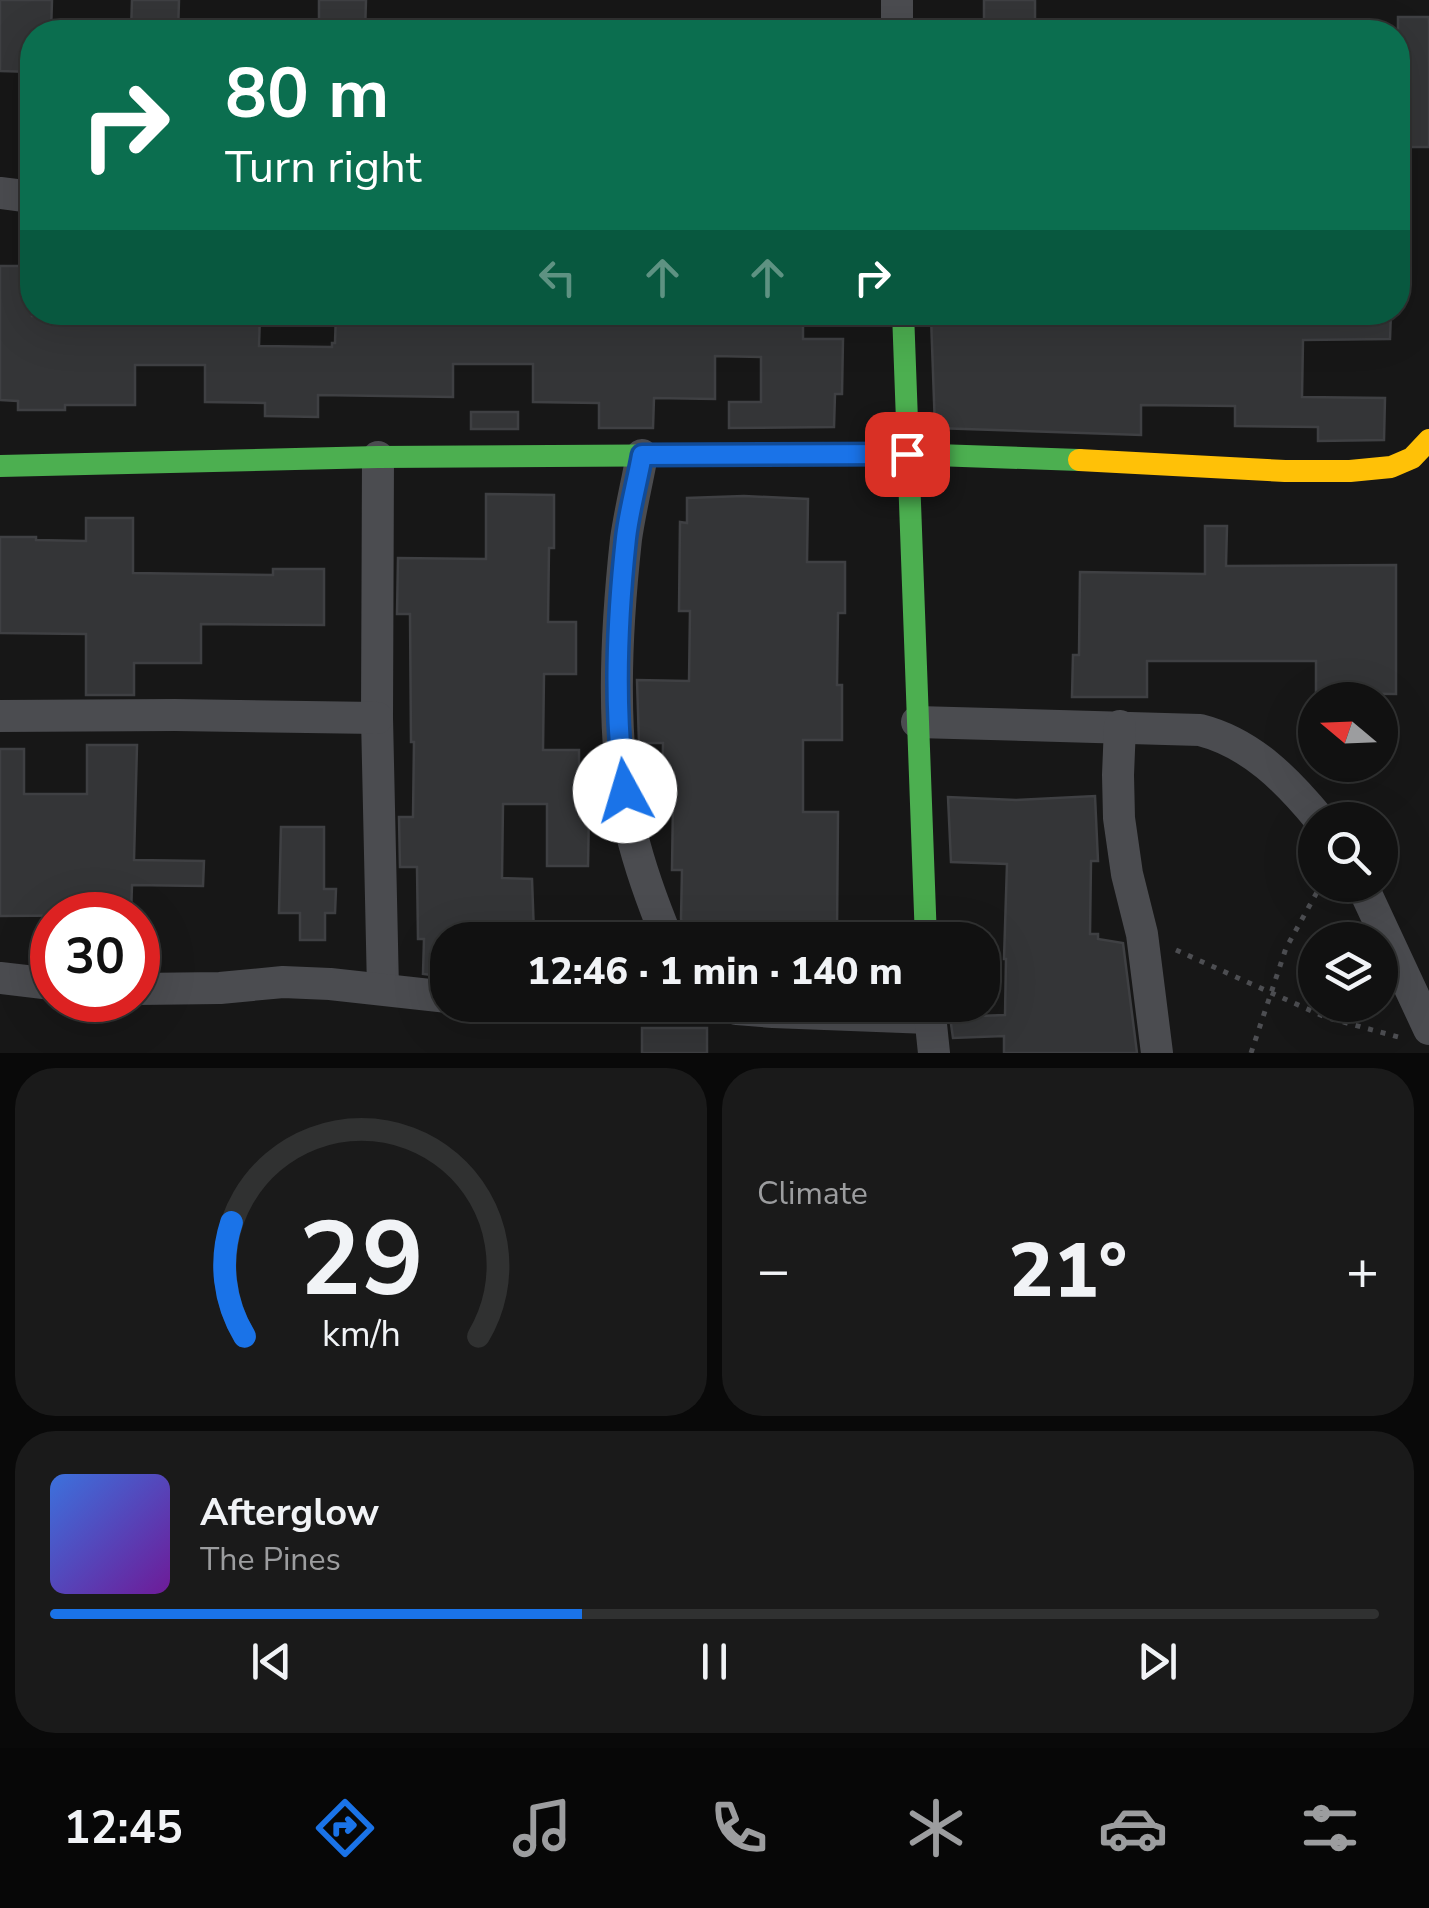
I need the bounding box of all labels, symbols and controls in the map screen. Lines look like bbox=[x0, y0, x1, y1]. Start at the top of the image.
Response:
text: 80 m bbox=[225, 46, 389, 142]
icon: right bbox=[60, 60, 190, 190]
text: Turn right bbox=[225, 137, 422, 198]
icon: left bbox=[530, 250, 585, 305]
icon: ahead bbox=[635, 250, 690, 305]
icon: ahead bbox=[740, 250, 795, 305]
icon: right bbox=[845, 250, 900, 305]
pin bbox=[865, 412, 950, 497]
icon: arrive bbox=[880, 427, 935, 482]
north arrow bbox=[1298, 682, 1398, 782]
map controls bbox=[1298, 682, 1398, 1022]
position arrow bbox=[573, 739, 677, 843]
button: search bbox=[1298, 802, 1398, 902]
speed limit sign: 30 bbox=[30, 892, 160, 1022]
button: layers bbox=[1298, 922, 1398, 1022]
text: 12:46 · 1 min · 140 m bbox=[527, 946, 903, 997]
text: Climate bbox=[757, 1172, 868, 1215]
text: 29 bbox=[299, 1189, 423, 1331]
text: 21° bbox=[1009, 1220, 1127, 1322]
text: − bbox=[757, 1233, 790, 1308]
text: + bbox=[1346, 1233, 1379, 1308]
text: km/h bbox=[322, 1310, 400, 1359]
text: Afterglow bbox=[200, 1487, 379, 1538]
text: The Pines bbox=[200, 1538, 341, 1581]
icon: previous bbox=[244, 1634, 299, 1689]
icon: pause bbox=[687, 1634, 742, 1689]
icon: next bbox=[1130, 1634, 1185, 1689]
icon: directions bbox=[310, 1793, 380, 1863]
icon: music bbox=[507, 1793, 577, 1863]
icon: phone bbox=[704, 1793, 774, 1863]
icon: climate bbox=[901, 1793, 971, 1863]
icon: car bbox=[1098, 1793, 1168, 1863]
icon: filters bbox=[1295, 1793, 1365, 1863]
text: 12:45 bbox=[64, 1798, 183, 1859]

